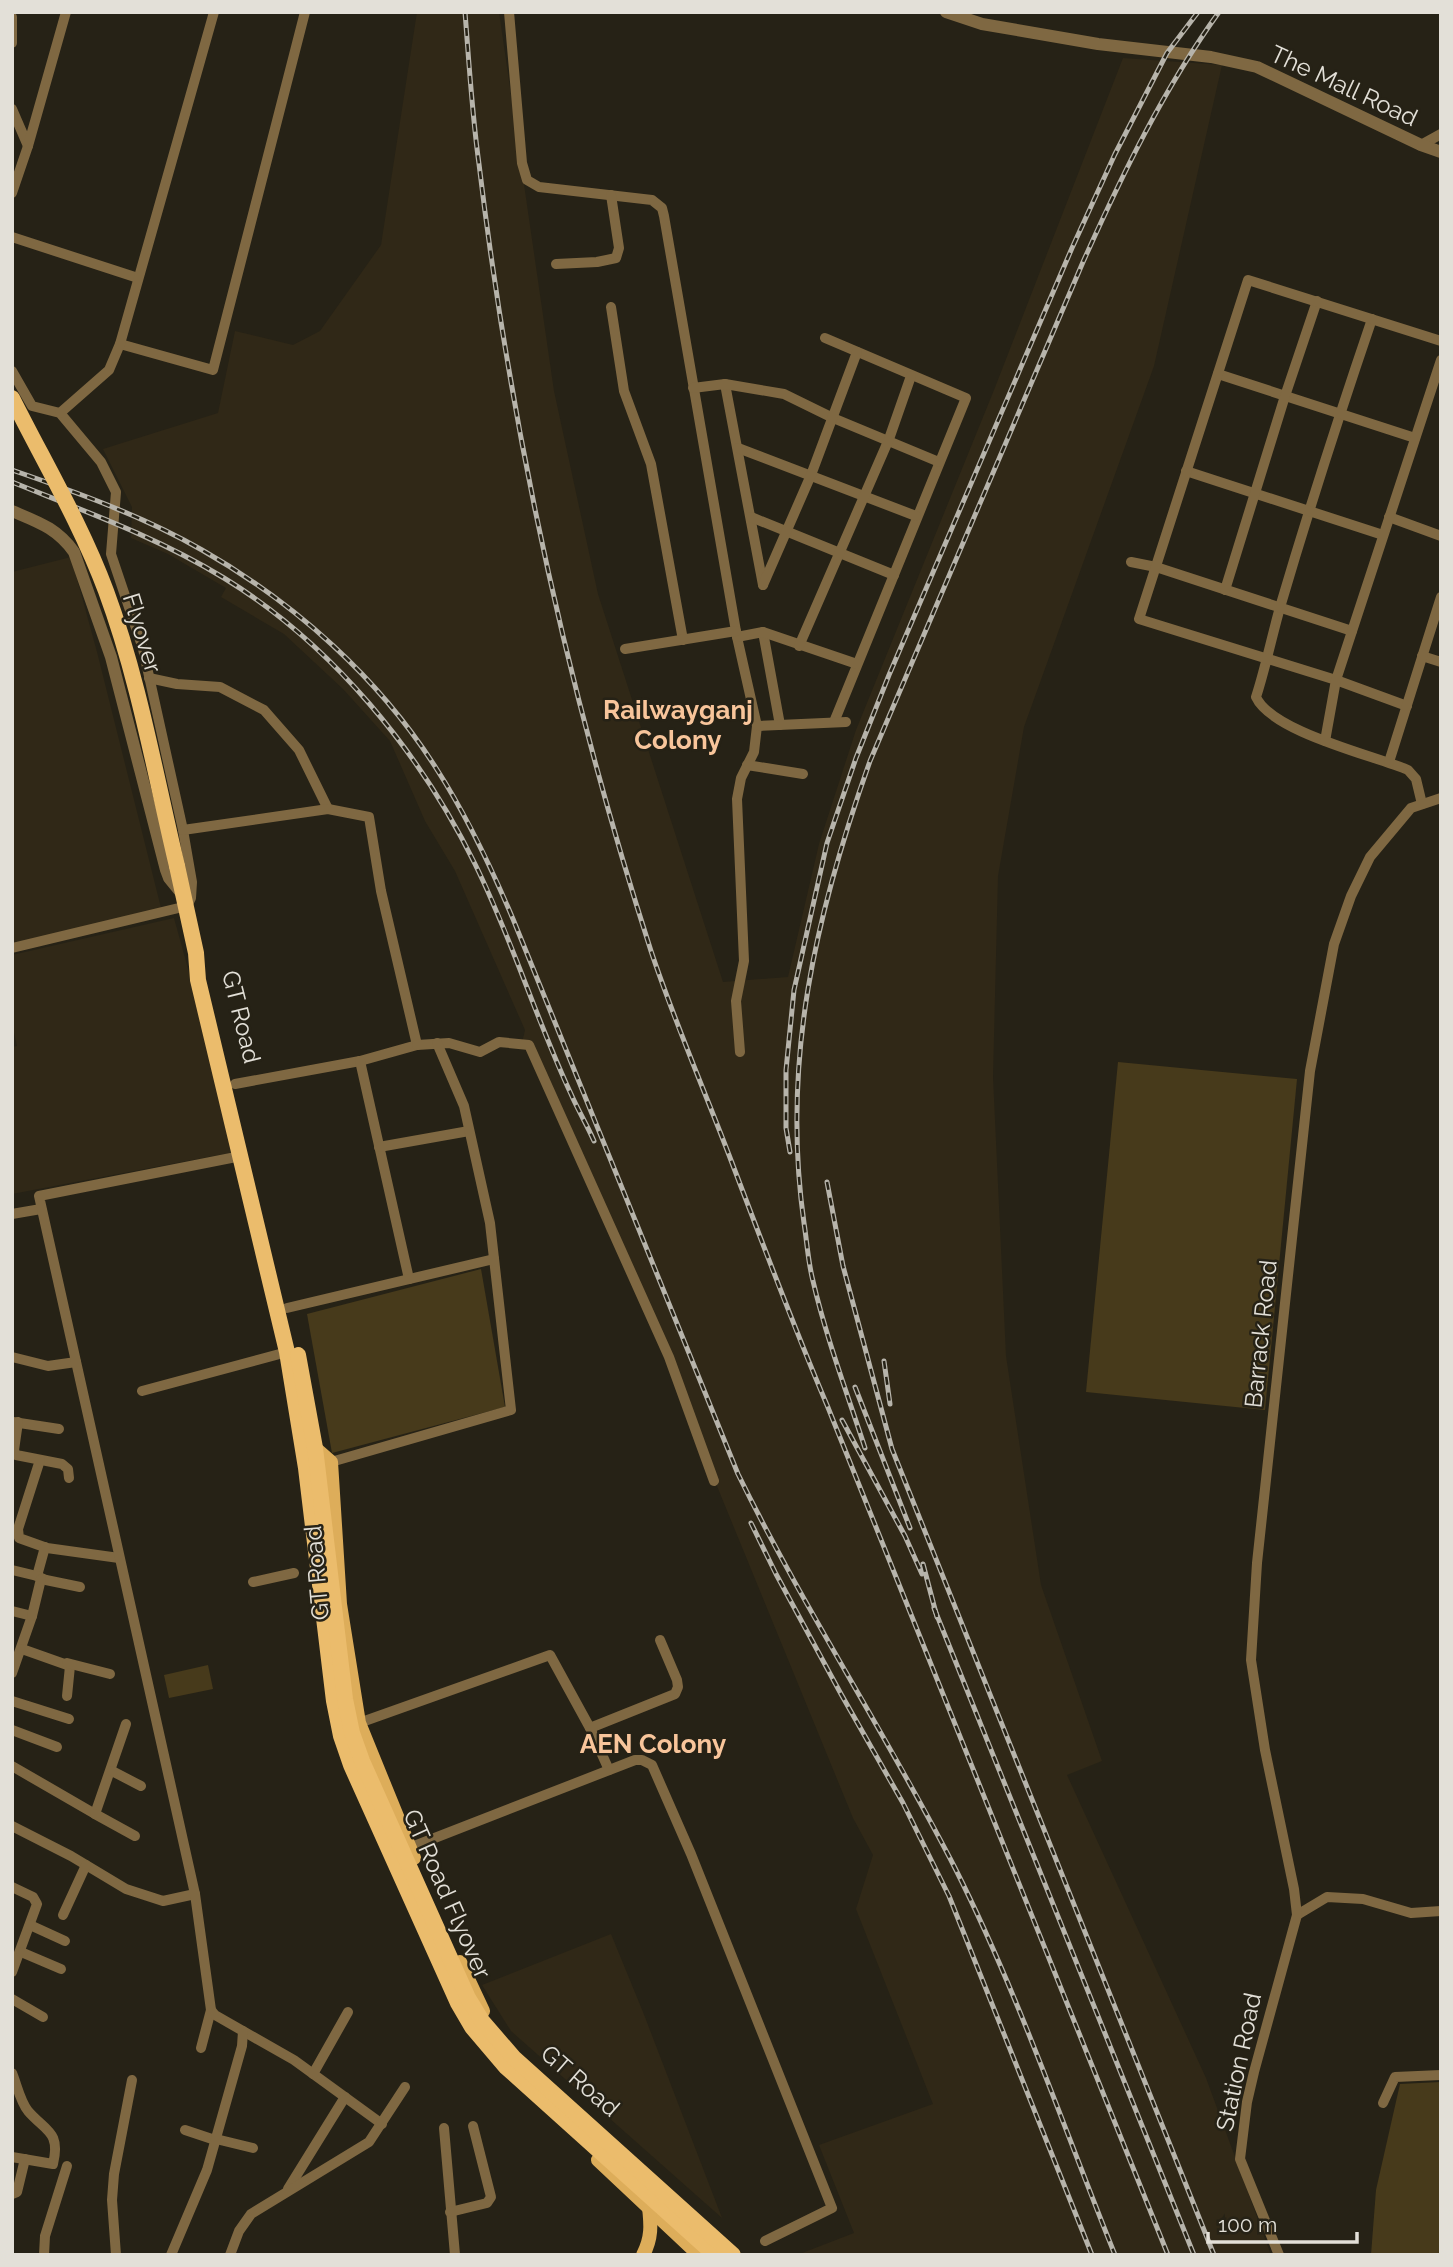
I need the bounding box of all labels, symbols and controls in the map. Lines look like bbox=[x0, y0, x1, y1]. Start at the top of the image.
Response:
street label: The Mall Road bbox=[1266, 39, 1422, 132]
street label: Flyover bbox=[117, 590, 168, 677]
district label: Railwayganj Colony bbox=[603, 695, 753, 755]
street label: GT Road bbox=[216, 968, 267, 1066]
street label: Barrack Road bbox=[1238, 1259, 1283, 1409]
street label: GT Road bbox=[298, 1525, 335, 1621]
district label: AEN Colony bbox=[580, 1729, 726, 1759]
street label: GT Road Flyover bbox=[397, 1805, 498, 1983]
street label: Station Road bbox=[1210, 1990, 1267, 2134]
street label: GT Road bbox=[535, 2039, 626, 2123]
scale bar bbox=[1208, 2200, 1357, 2244]
text: 100 m bbox=[1218, 2212, 1277, 2237]

